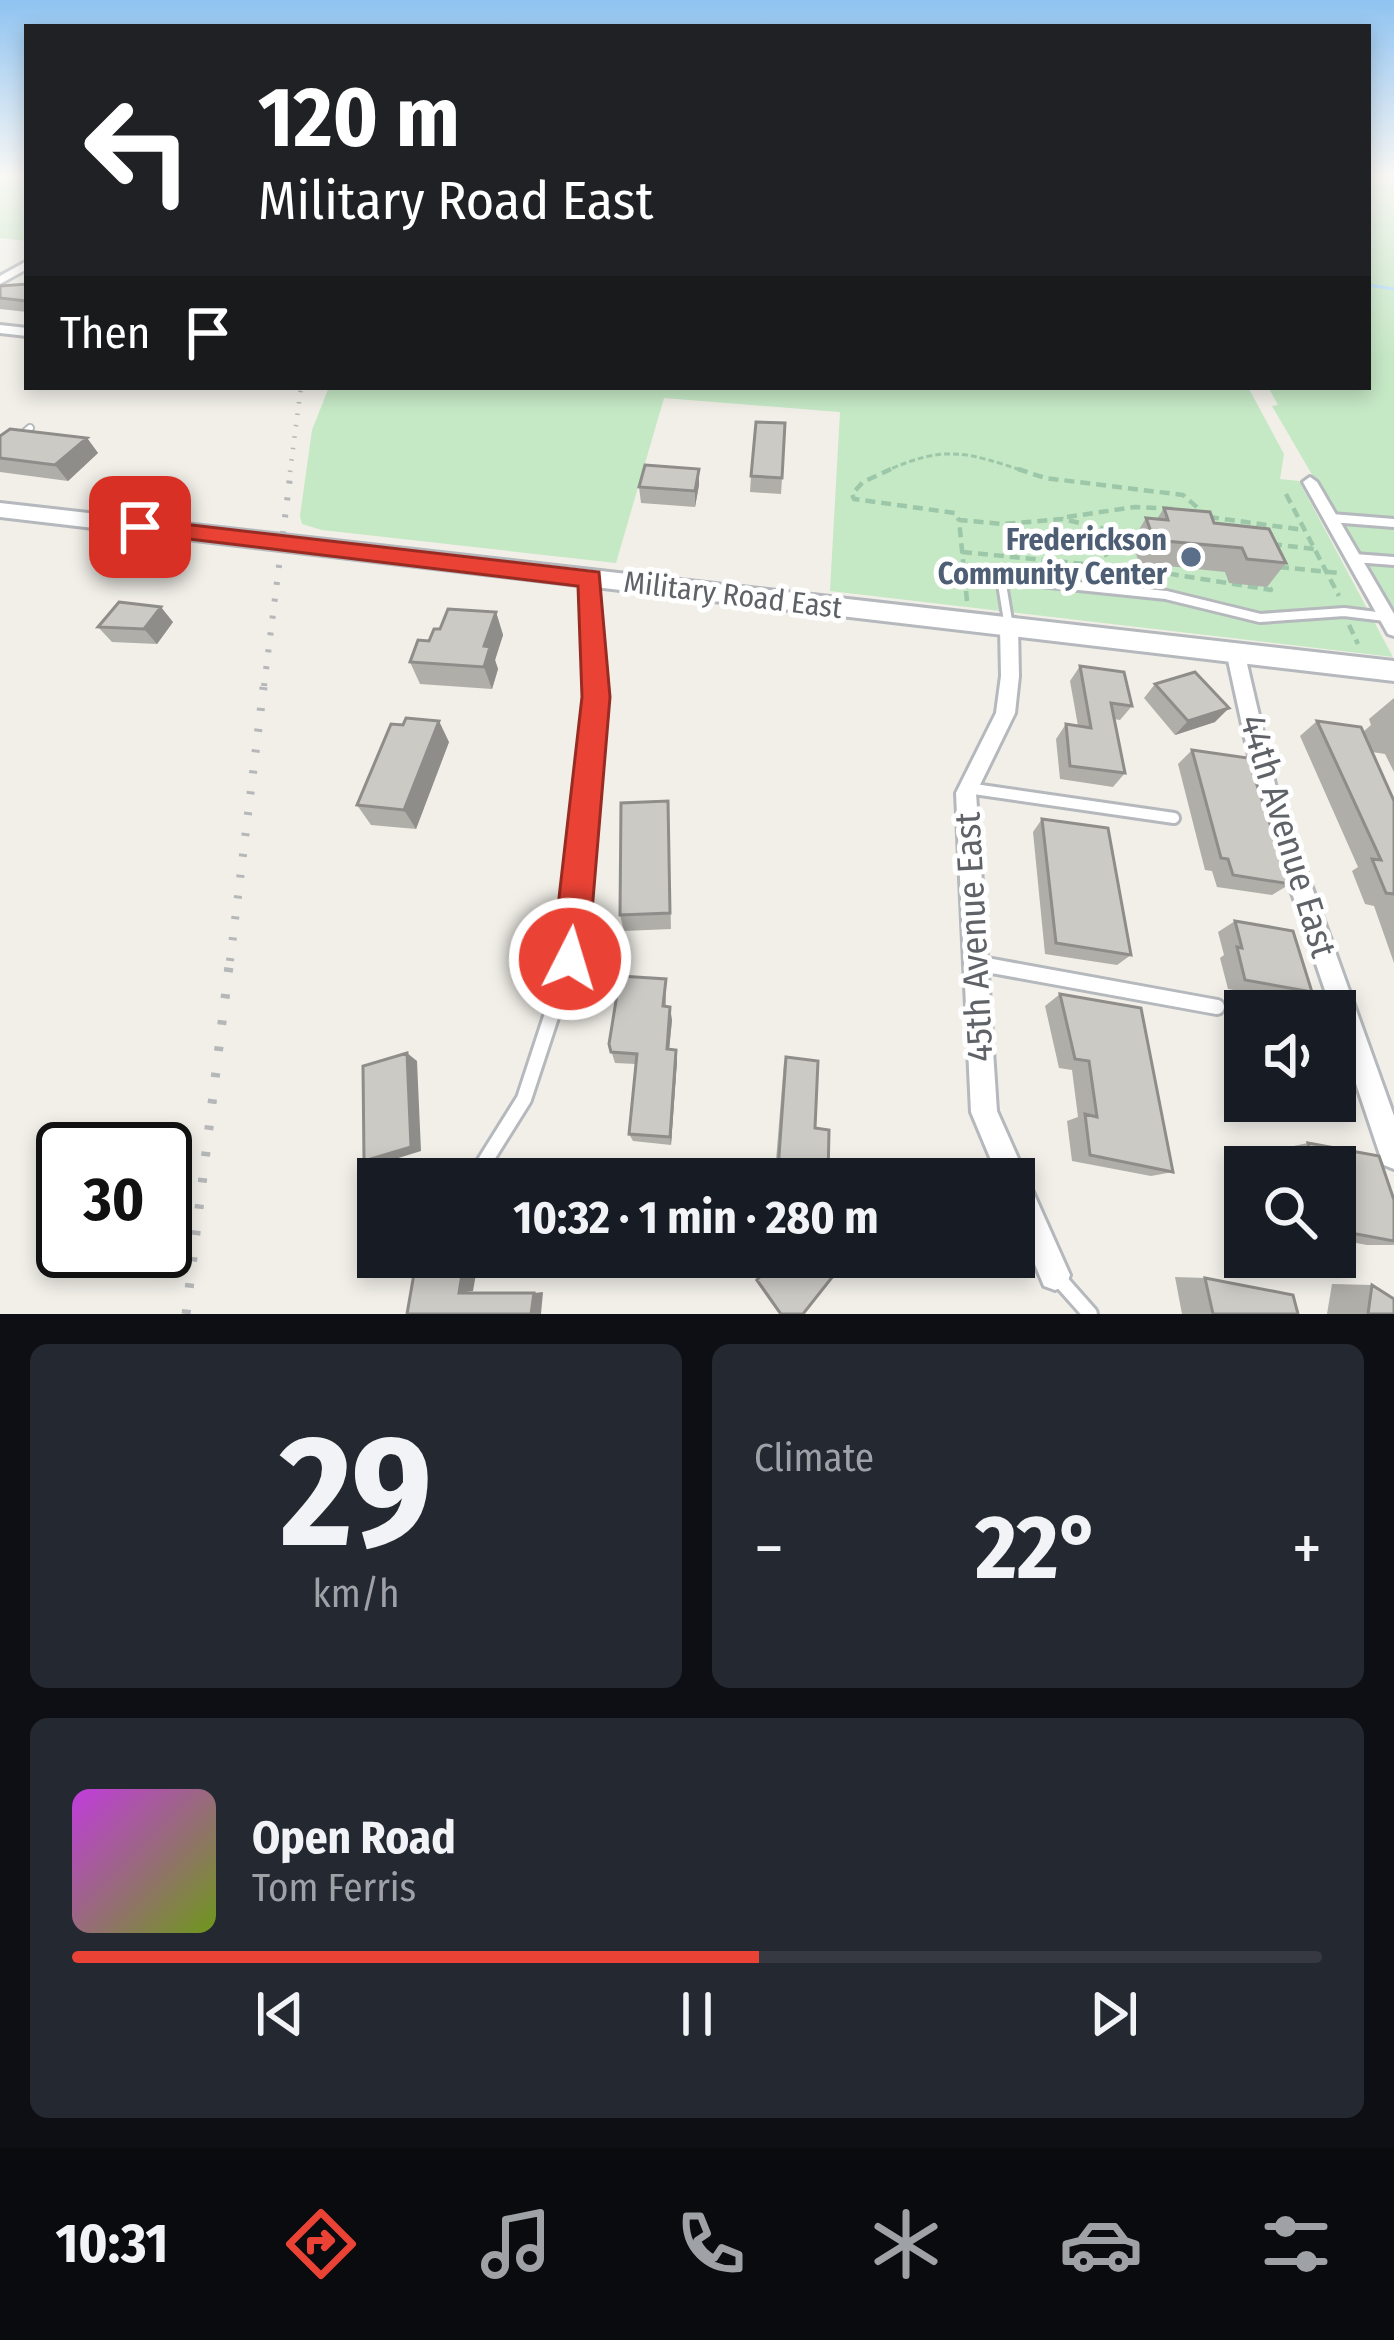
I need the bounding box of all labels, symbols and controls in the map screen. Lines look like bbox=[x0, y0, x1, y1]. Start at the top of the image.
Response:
text: 120 m bbox=[258, 67, 460, 168]
icon: left bbox=[60, 72, 216, 228]
text: Military Road East bbox=[258, 169, 653, 233]
icon: arrive bbox=[175, 300, 241, 366]
text: Then bbox=[60, 306, 151, 360]
pin bbox=[89, 476, 191, 578]
icon: arrive bbox=[107, 494, 173, 560]
place label: Frederickson Community Center bbox=[938, 522, 1168, 592]
marker: Frederickson Community Center bbox=[1178, 544, 1204, 570]
street label: Military Road East bbox=[622, 564, 844, 626]
street label: 44th Avenue East bbox=[1230, 709, 1346, 963]
street label: 45th Avenue East bbox=[945, 811, 1003, 1063]
position arrow bbox=[507, 896, 633, 1022]
map controls bbox=[1224, 990, 1356, 1278]
button: sound bbox=[1224, 990, 1356, 1122]
speed limit sign: 30 bbox=[36, 1122, 192, 1278]
button: search bbox=[1224, 1146, 1356, 1278]
text: 10:32 · 1 min · 280 m bbox=[513, 1191, 879, 1245]
text: 29 bbox=[280, 1399, 432, 1586]
text: Climate bbox=[754, 1435, 874, 1481]
text: 22° bbox=[975, 1494, 1101, 1602]
text: − bbox=[754, 1509, 784, 1588]
text: + bbox=[1292, 1509, 1322, 1588]
text: km/h bbox=[313, 1571, 399, 1617]
text: Open Road bbox=[252, 1811, 456, 1865]
text: Tom Ferris bbox=[252, 1865, 416, 1911]
icon: previous bbox=[247, 1981, 313, 2047]
icon: pause bbox=[664, 1981, 730, 2047]
icon: next bbox=[1081, 1981, 1147, 2047]
icon: directions bbox=[279, 2202, 363, 2286]
icon: music bbox=[474, 2202, 558, 2286]
icon: phone bbox=[669, 2202, 753, 2286]
icon: climate bbox=[864, 2202, 948, 2286]
icon: car bbox=[1059, 2202, 1143, 2286]
icon: filters bbox=[1254, 2202, 1338, 2286]
text: 10:31 bbox=[56, 2212, 168, 2276]

